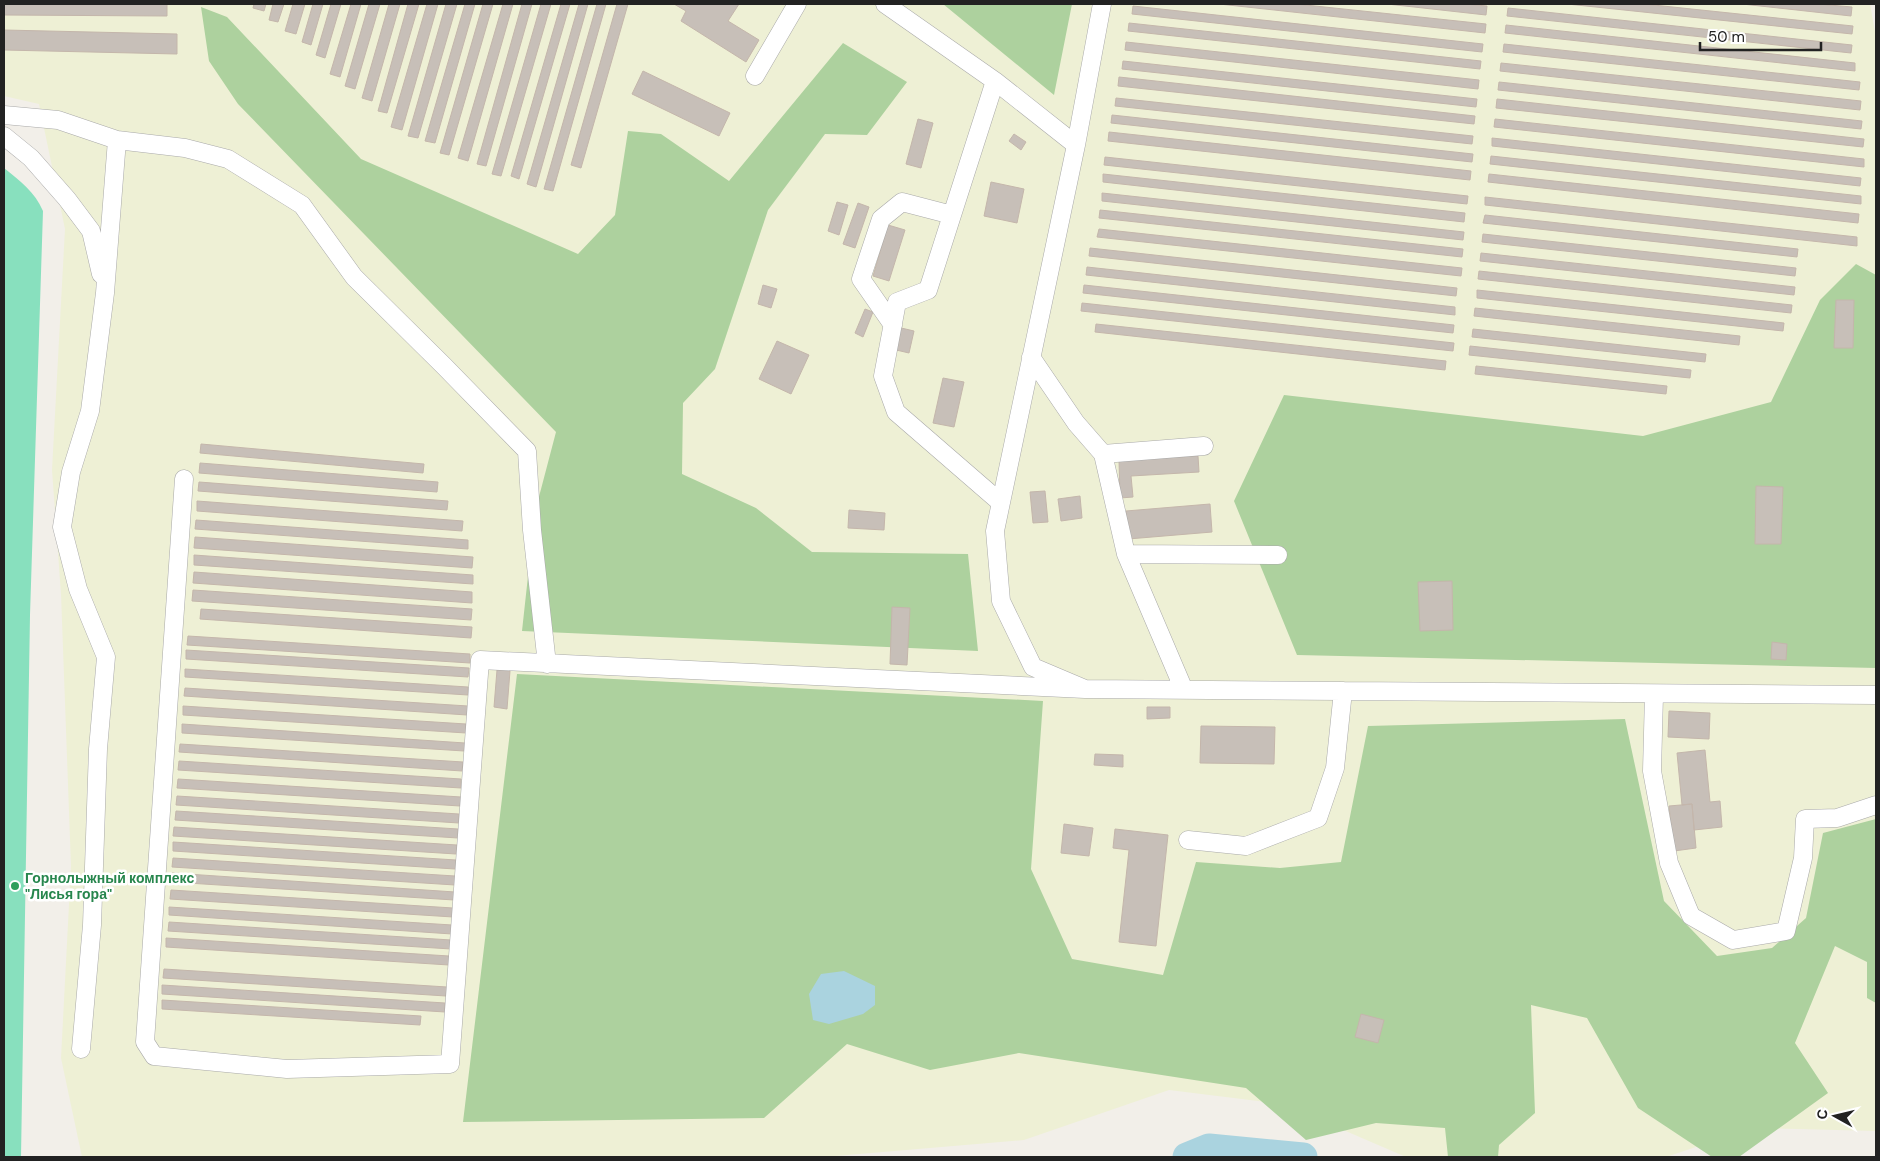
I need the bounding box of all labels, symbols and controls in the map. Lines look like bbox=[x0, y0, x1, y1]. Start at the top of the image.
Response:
scale bar bbox=[1700, 20, 1821, 52]
text: 50 m bbox=[1708, 27, 1745, 47]
place label: Горнолыжный комплекс "Лисья гора" bbox=[25, 869, 194, 903]
marker: Горнолыжный комплекс "Лисья гора" bbox=[9, 880, 21, 892]
north arrow bbox=[1810, 1091, 1860, 1141]
text: С bbox=[1813, 1108, 1832, 1120]

